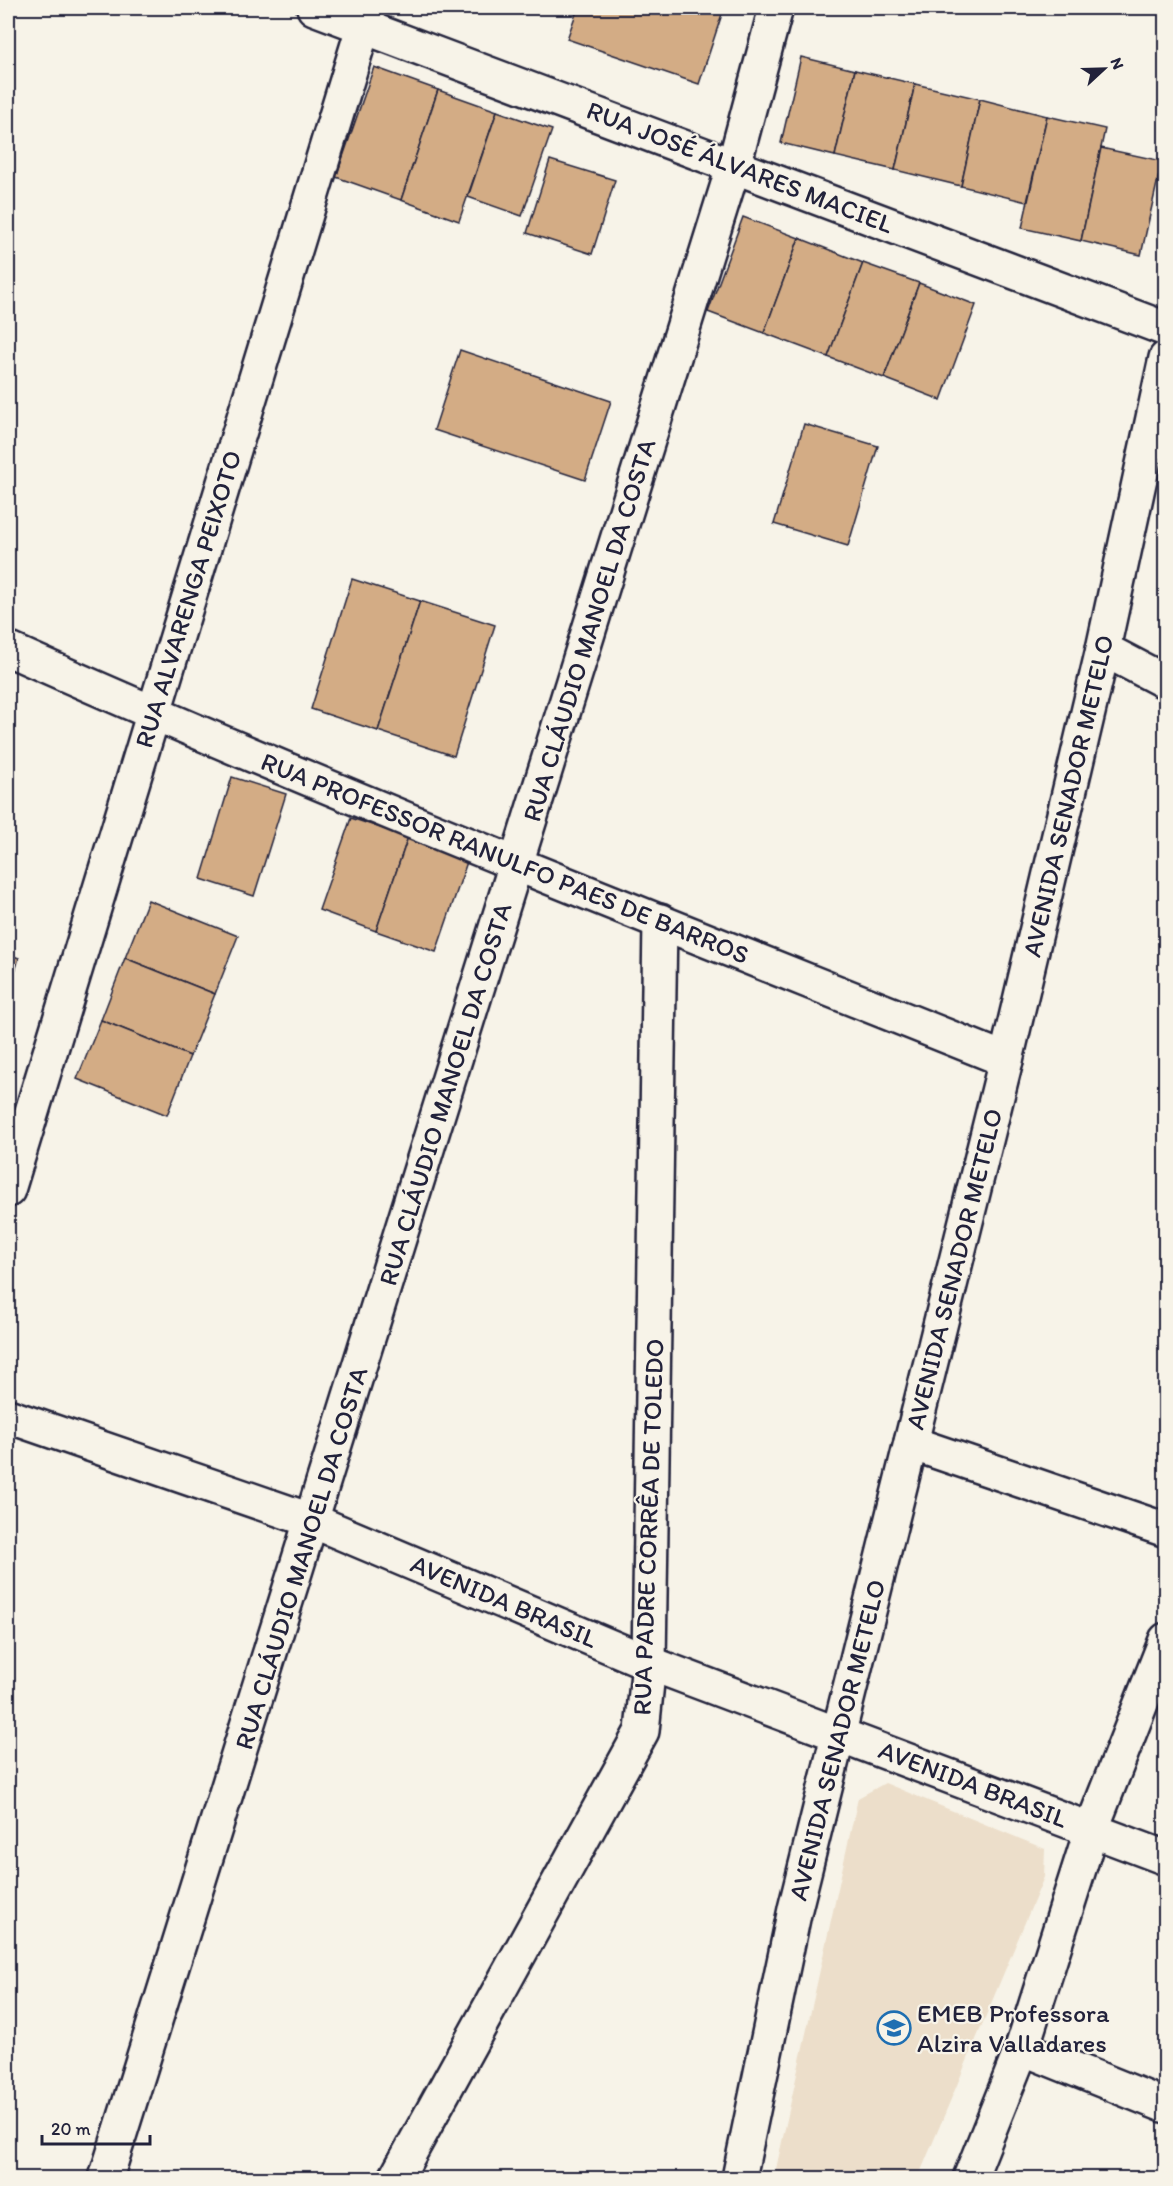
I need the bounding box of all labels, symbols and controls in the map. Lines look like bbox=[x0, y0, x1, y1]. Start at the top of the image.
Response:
north arrow bbox=[1074, 39, 1134, 99]
text: N bbox=[1107, 55, 1128, 72]
street label: RUA JOSÉ ÁLVARES MACIEL bbox=[582, 94, 898, 240]
street label: RUA CLÁUDIO MANOEL DA COSTA bbox=[515, 434, 663, 825]
street label: RUA ALVARENGA PEIXOTO bbox=[127, 446, 249, 752]
street label: AVENIDA SENADOR METELO bbox=[1015, 632, 1121, 960]
street label: RUA PROFESSOR RANULFO PAES DE BARROS bbox=[256, 745, 754, 971]
street label: RUA CLÁUDIO MANOEL DA COSTA bbox=[371, 898, 519, 1289]
street label: AVENIDA SENADOR METELO bbox=[899, 1105, 1009, 1433]
street label: RUA PADRE CORRÊA DE TOLEDO bbox=[625, 1338, 671, 1716]
street label: RUA CLÁUDIO MANOEL DA COSTA bbox=[227, 1362, 375, 1753]
street label: AVENIDA BRASIL bbox=[406, 1547, 602, 1655]
street label: AVENIDA SENADOR METELO bbox=[782, 1576, 892, 1904]
street label: AVENIDA BRASIL bbox=[874, 1733, 1072, 1835]
place label: EMEB Professora Alzira Valladares bbox=[917, 1997, 1110, 2059]
school or university icon: EMEB Professora Alzira Valladares bbox=[876, 2010, 912, 2046]
scale bar bbox=[42, 2108, 150, 2146]
text: 20 m bbox=[51, 2118, 91, 2140]

